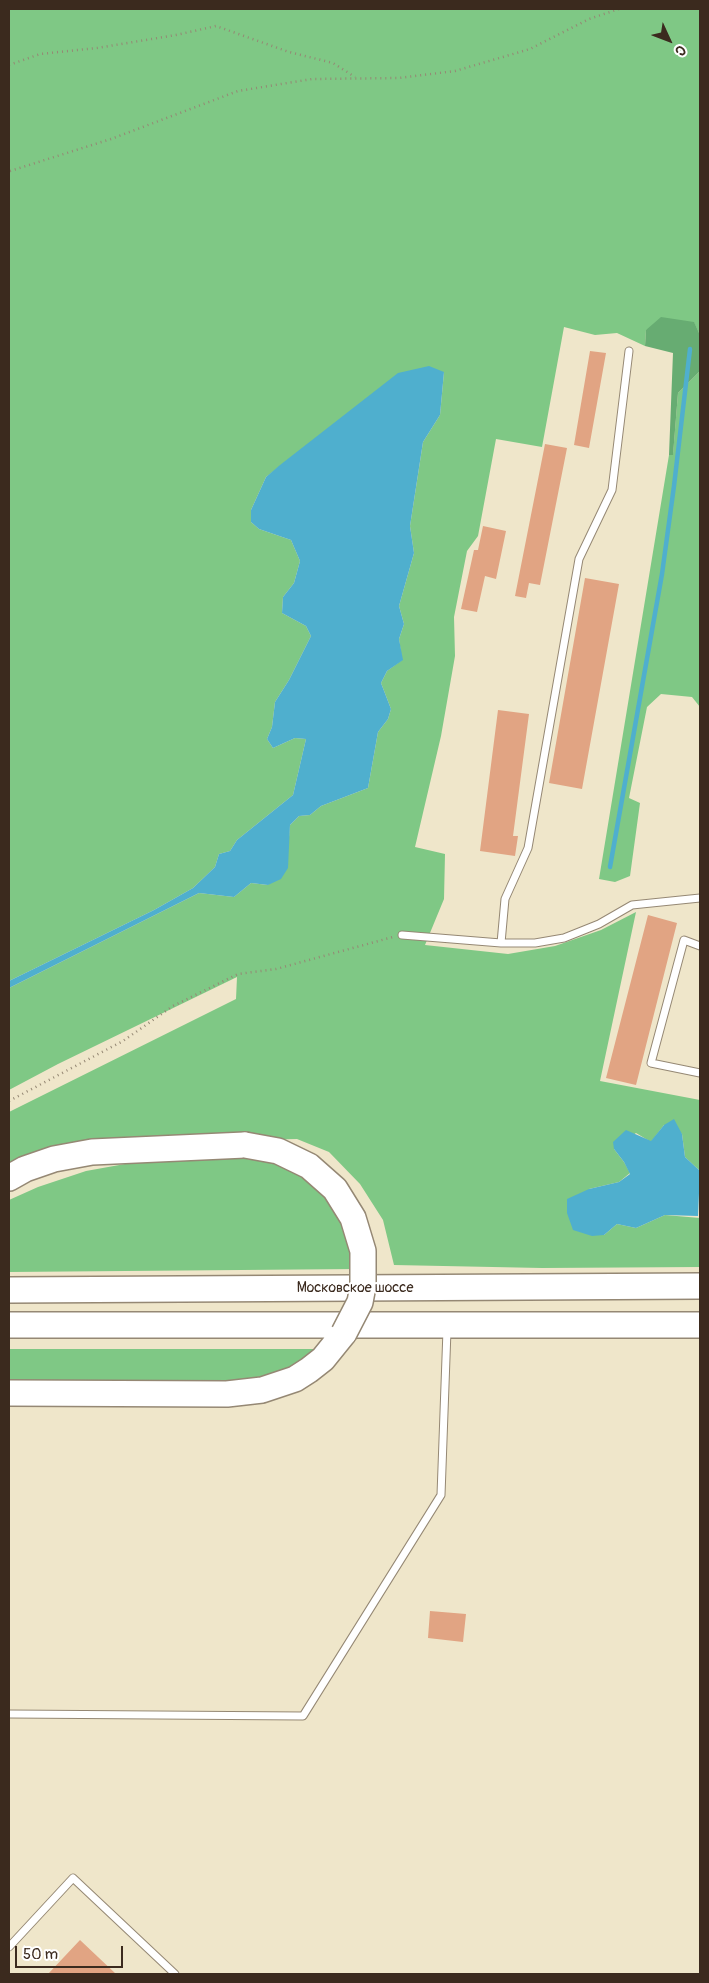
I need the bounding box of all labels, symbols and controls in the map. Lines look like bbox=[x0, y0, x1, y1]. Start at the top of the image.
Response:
north arrow bbox=[644, 15, 694, 65]
text: С bbox=[671, 42, 690, 60]
street label: Московское шоссе bbox=[297, 1280, 413, 1296]
scale bar bbox=[18, 1936, 125, 1968]
text: 50 m bbox=[23, 1945, 58, 1964]

